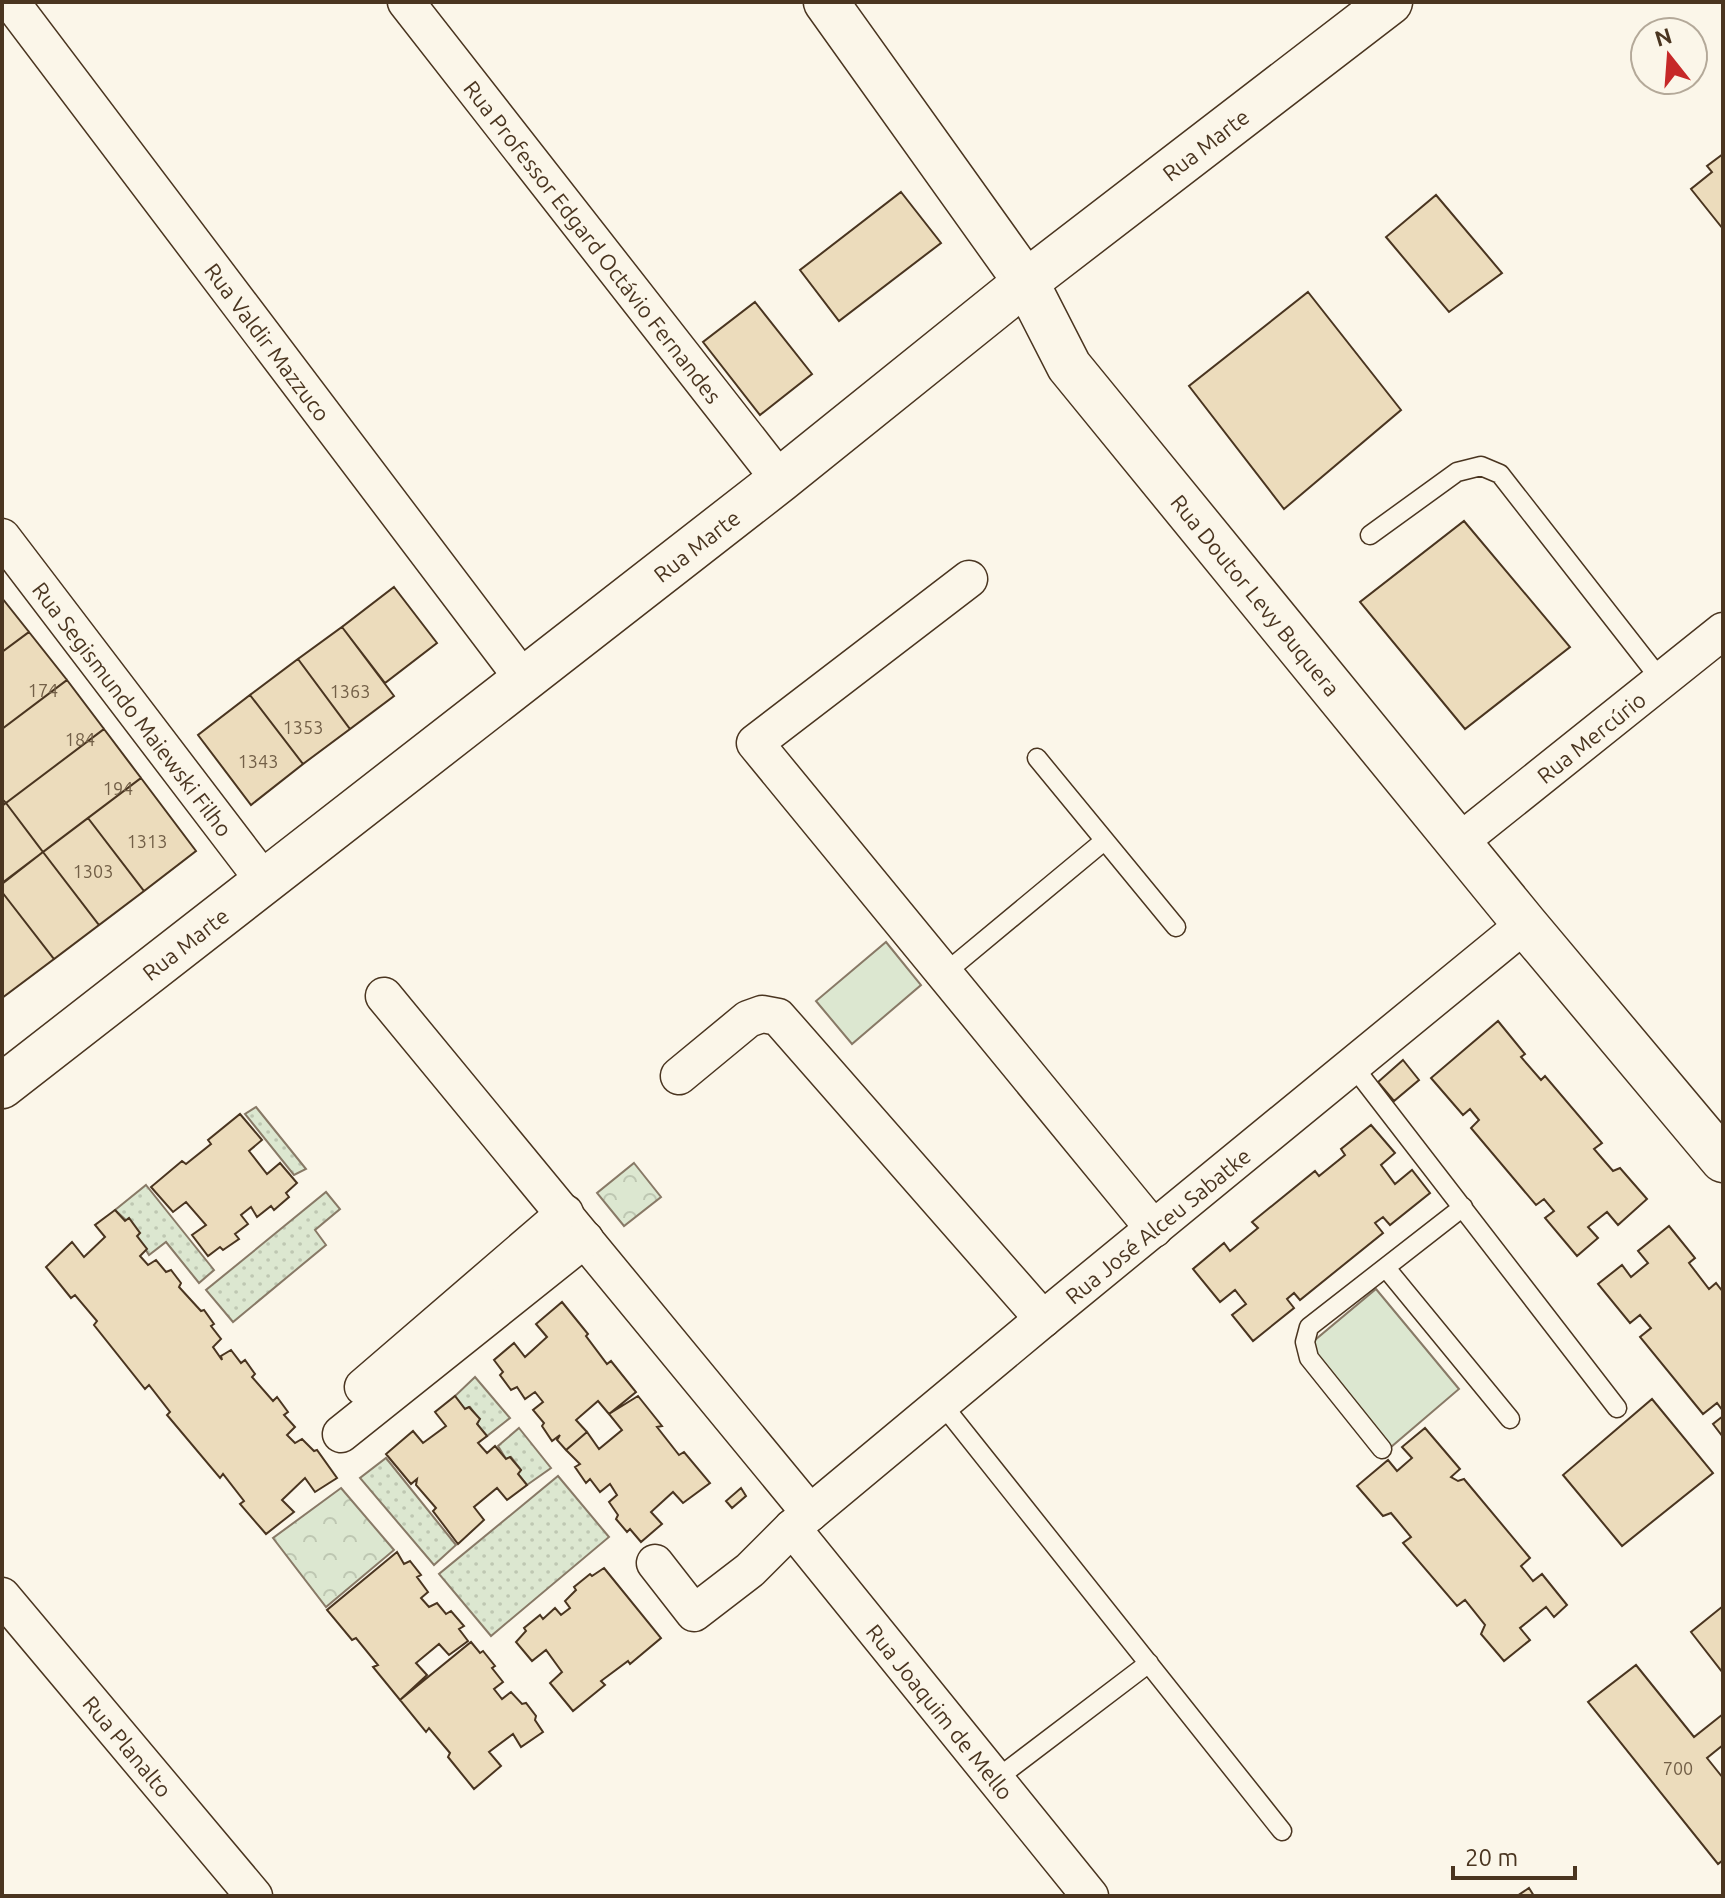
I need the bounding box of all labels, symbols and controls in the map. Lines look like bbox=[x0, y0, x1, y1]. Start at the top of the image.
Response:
north arrow bbox=[1629, 16, 1709, 96]
text: N bbox=[1651, 22, 1675, 51]
street label: Rua Professor Edgard Octávio Fernandes bbox=[459, 75, 727, 408]
street label: Rua Marte bbox=[1157, 103, 1253, 185]
street label: Rua Valdir Mazzuco bbox=[200, 258, 336, 426]
street label: Rua Doutor Levy Buquera bbox=[1166, 489, 1346, 700]
street label: Rua Marte bbox=[648, 504, 744, 586]
street label: Rua Segismundo Maiewski Filho bbox=[28, 577, 238, 841]
house number: 174 bbox=[28, 680, 58, 700]
house number: 1363 bbox=[330, 681, 370, 701]
street label: Rua Mercúrio bbox=[1532, 686, 1650, 788]
house number: 1353 bbox=[283, 717, 323, 737]
house number: 184 bbox=[65, 729, 95, 749]
house number: 1343 bbox=[238, 751, 278, 771]
house number: 194 bbox=[103, 778, 133, 798]
house number: 1313 bbox=[127, 831, 167, 851]
house number: 1303 bbox=[73, 861, 113, 881]
street label: Rua Marte bbox=[137, 902, 233, 985]
street label: Rua José Alceu Sabatke bbox=[1060, 1142, 1255, 1308]
street label: Rua Joaquim de Mello bbox=[862, 1619, 1019, 1804]
street label: Rua Planalto bbox=[79, 1691, 178, 1802]
house number: 700 bbox=[1663, 1758, 1693, 1778]
scale bar bbox=[1453, 1830, 1575, 1880]
text: 20 m bbox=[1465, 1844, 1518, 1871]

